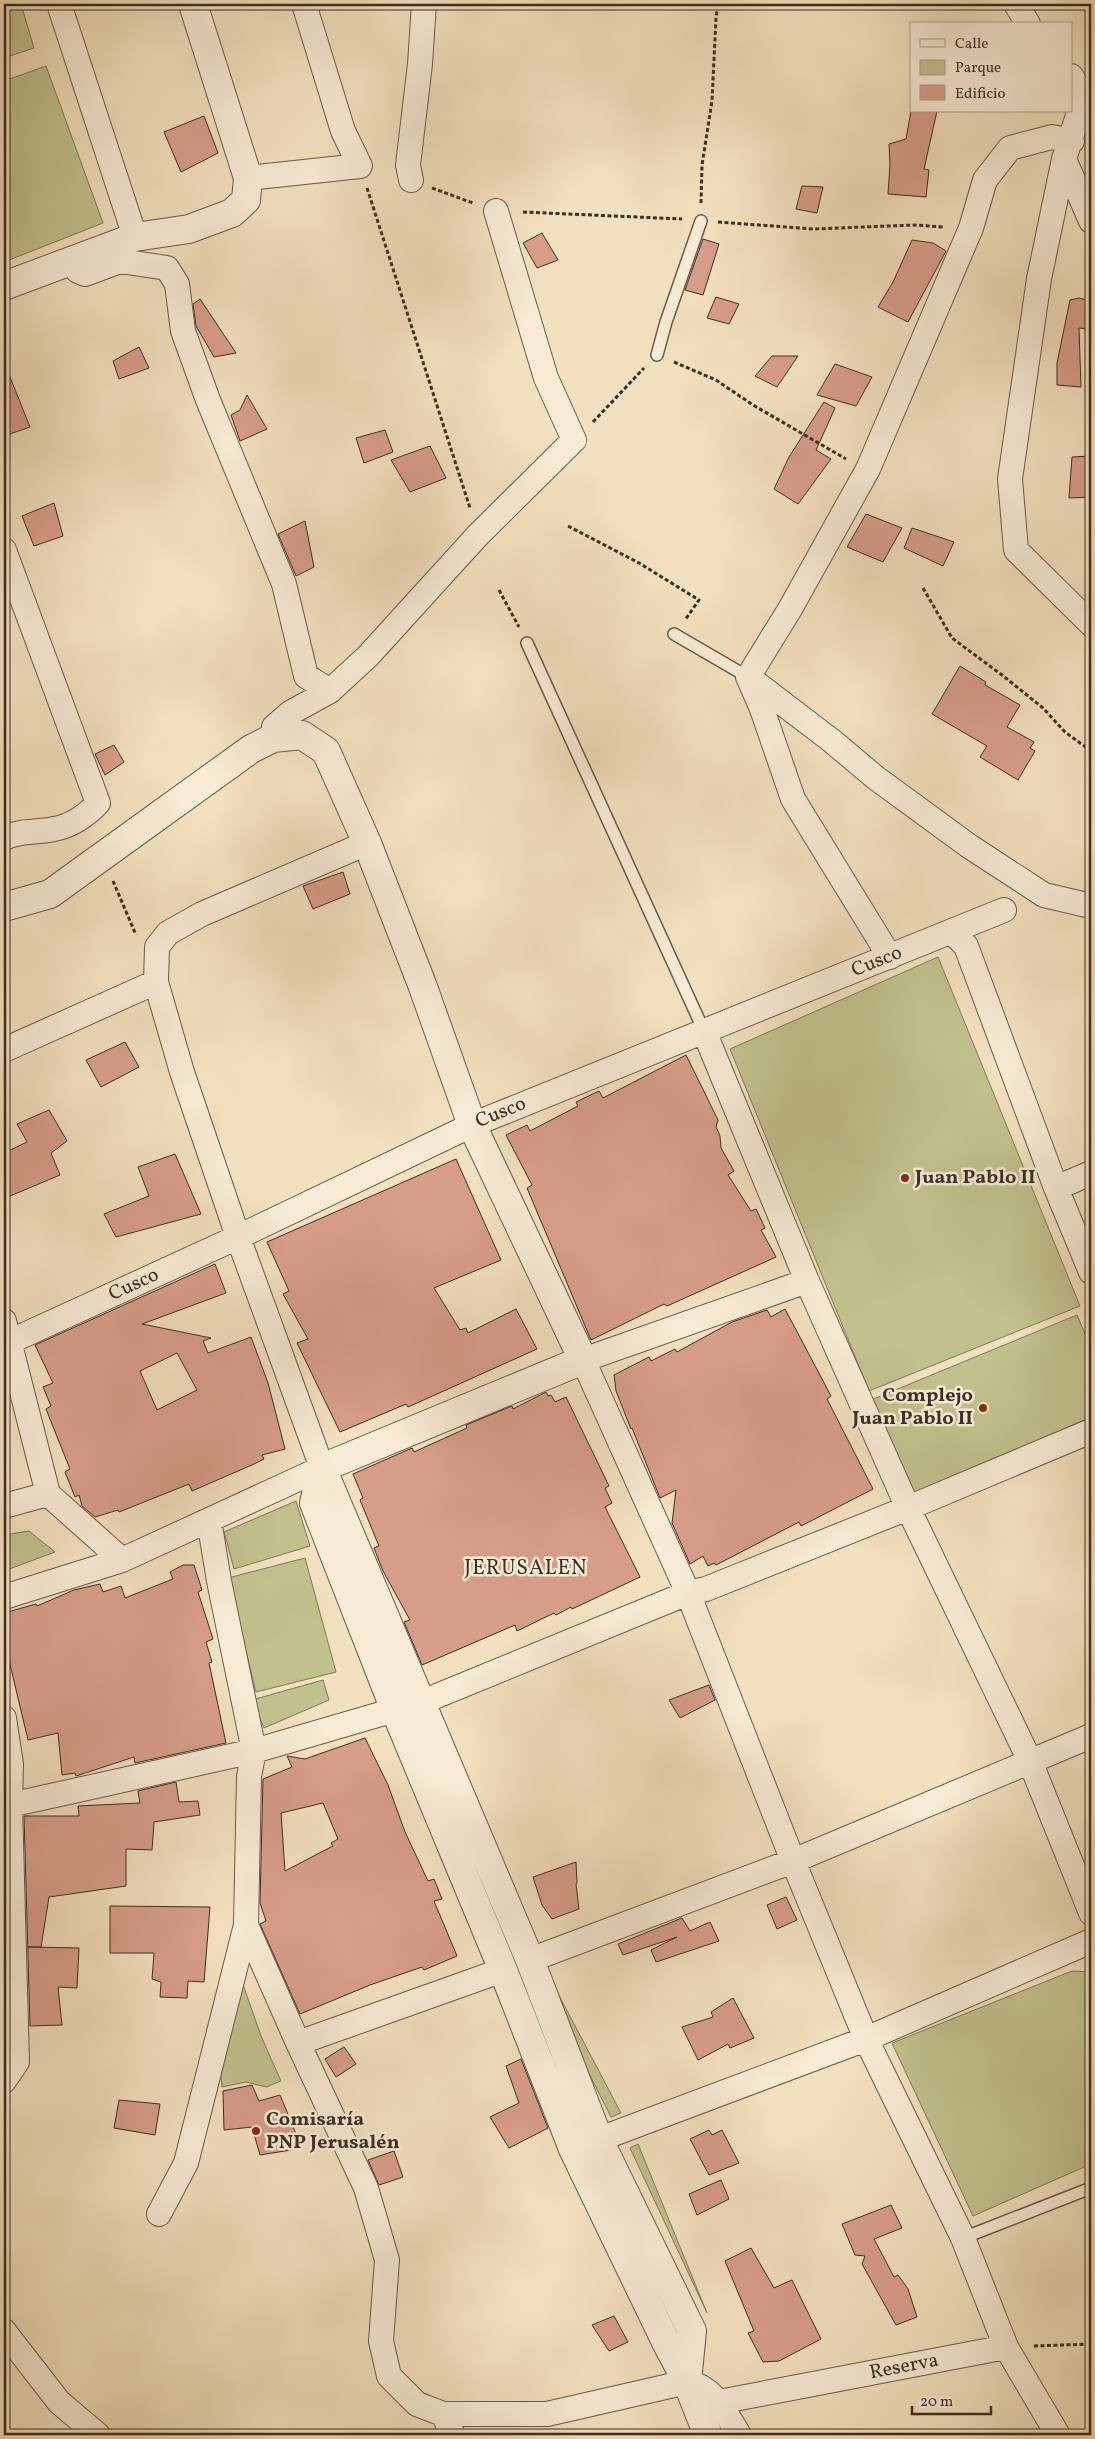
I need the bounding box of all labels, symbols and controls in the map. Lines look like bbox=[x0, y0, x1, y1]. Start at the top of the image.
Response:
legend bbox=[910, 22, 1072, 112]
text: Calle bbox=[955, 34, 988, 55]
text: Parque bbox=[955, 58, 1001, 79]
text: Edificio bbox=[955, 84, 1006, 105]
street label: Cusco bbox=[847, 939, 907, 985]
street label: Cusco bbox=[471, 1090, 531, 1136]
place label: Juan Pablo II bbox=[914, 1164, 1036, 1192]
marker: Juan Pablo II bbox=[899, 1172, 911, 1184]
street label: Cusco bbox=[104, 1261, 164, 1309]
place label: Complejo Juan Pablo II bbox=[851, 1382, 973, 1433]
marker: Complejo Juan Pablo II bbox=[977, 1402, 989, 1414]
district label: JERUSALEN bbox=[464, 1554, 588, 1583]
place label: Comisaría PNP Jerusalén bbox=[266, 2106, 400, 2157]
marker: Comisaría PNP Jerusalén bbox=[250, 2125, 262, 2137]
street label: Reserva bbox=[867, 2347, 941, 2387]
scale bar bbox=[912, 2384, 991, 2416]
text: 20 m bbox=[920, 2392, 953, 2413]

